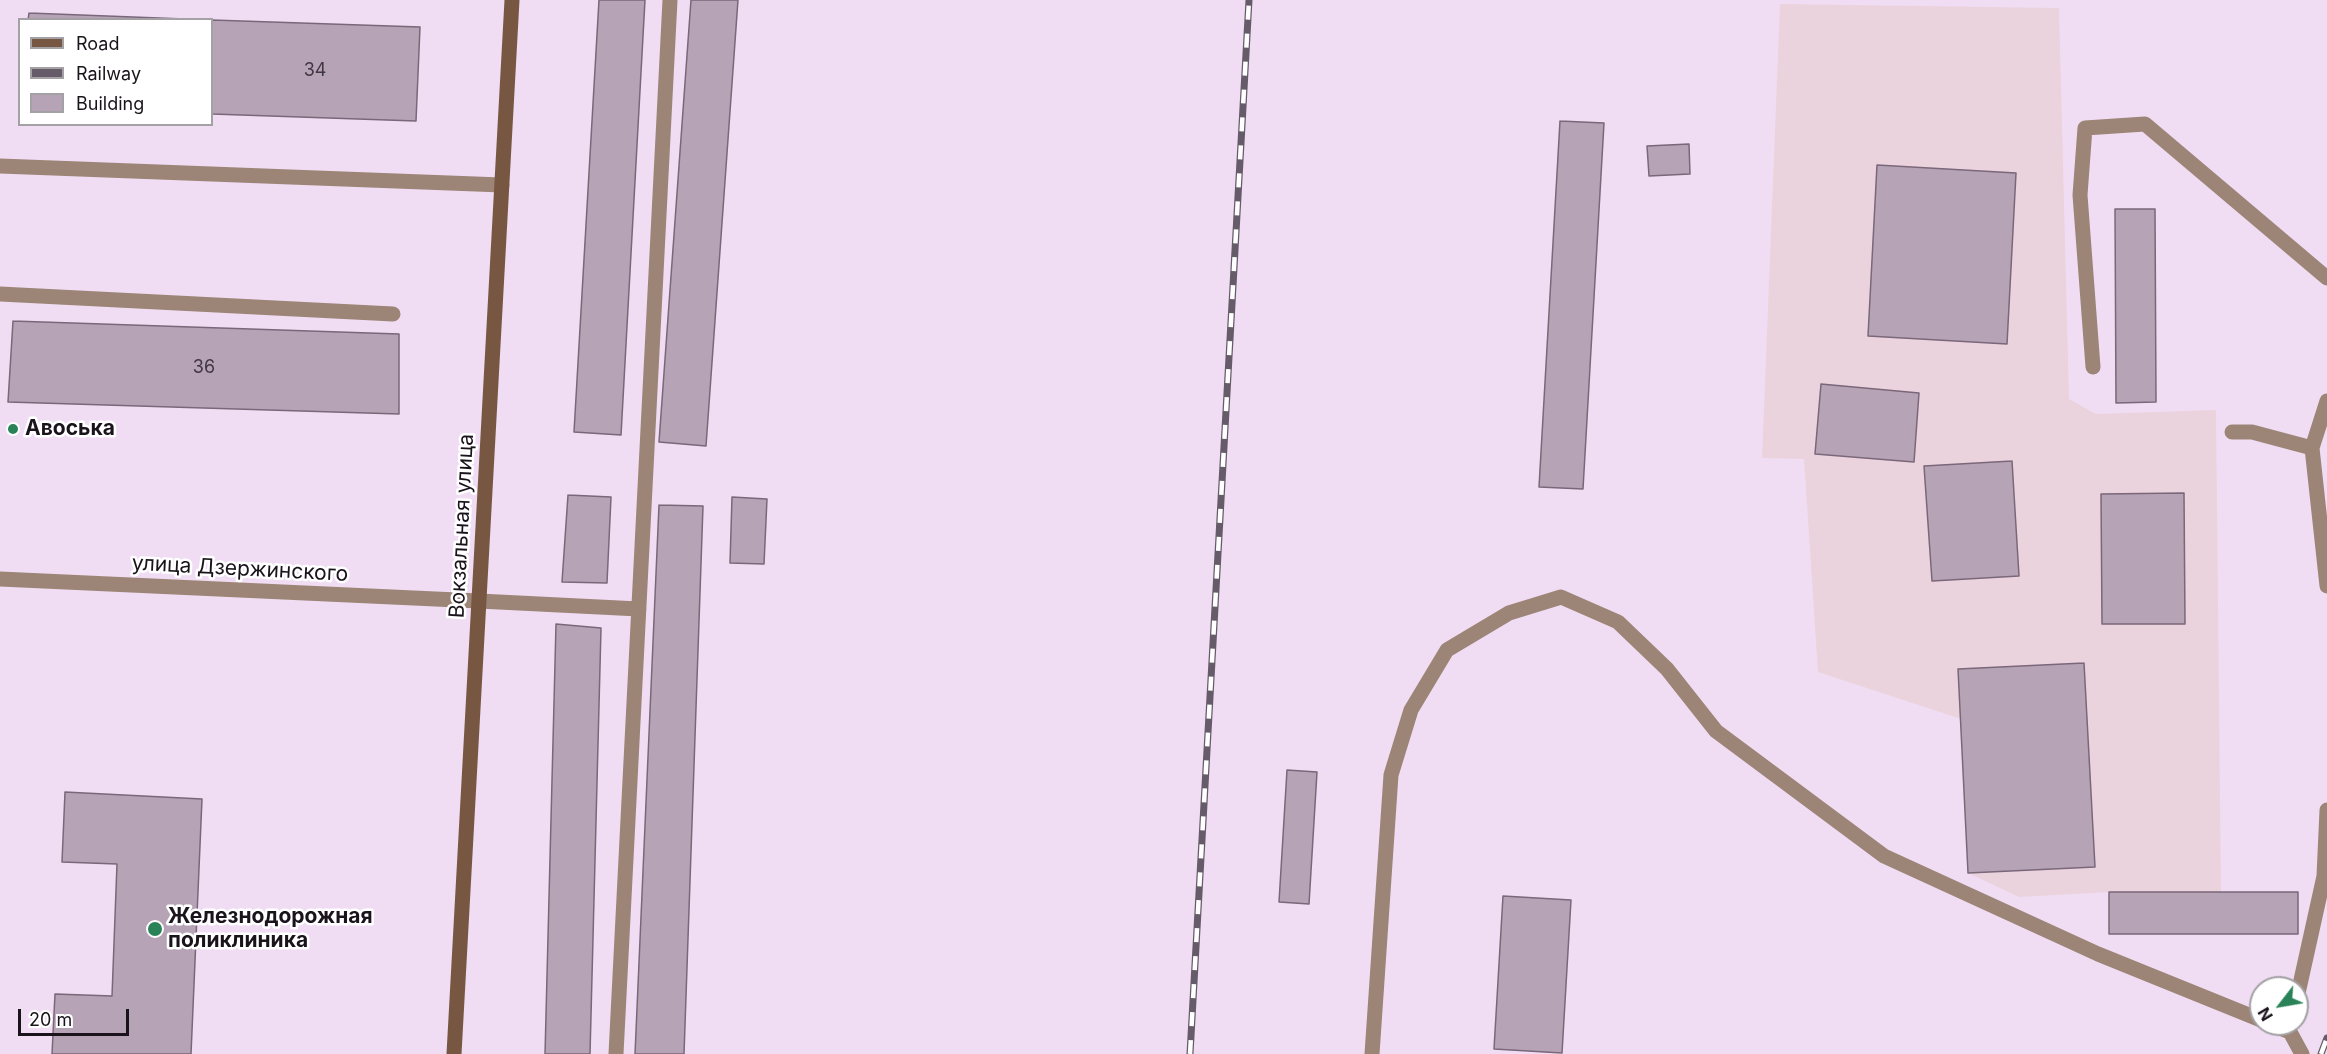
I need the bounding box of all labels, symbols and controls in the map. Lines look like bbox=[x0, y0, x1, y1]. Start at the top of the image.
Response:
legend bbox=[18, 18, 213, 126]
text: Road bbox=[76, 33, 119, 54]
house number: 34 bbox=[304, 60, 326, 82]
text: Railway bbox=[76, 63, 141, 84]
text: Building bbox=[76, 93, 144, 114]
house number: 36 bbox=[193, 357, 215, 379]
place label: Авоська bbox=[25, 416, 115, 442]
marker: Авоська bbox=[6, 422, 20, 436]
street label: Вокзальная улица bbox=[445, 433, 479, 619]
street label: улица Дзержинского bbox=[131, 551, 349, 587]
place label: Железнодорожная поликлиника bbox=[168, 904, 373, 954]
marker: Железнодорожная поликлиника bbox=[146, 920, 164, 938]
north arrow bbox=[2249, 976, 2309, 1036]
scale bar bbox=[21, 997, 132, 1035]
text: N bbox=[2254, 1004, 2277, 1025]
text: 20 m bbox=[29, 1009, 72, 1030]

